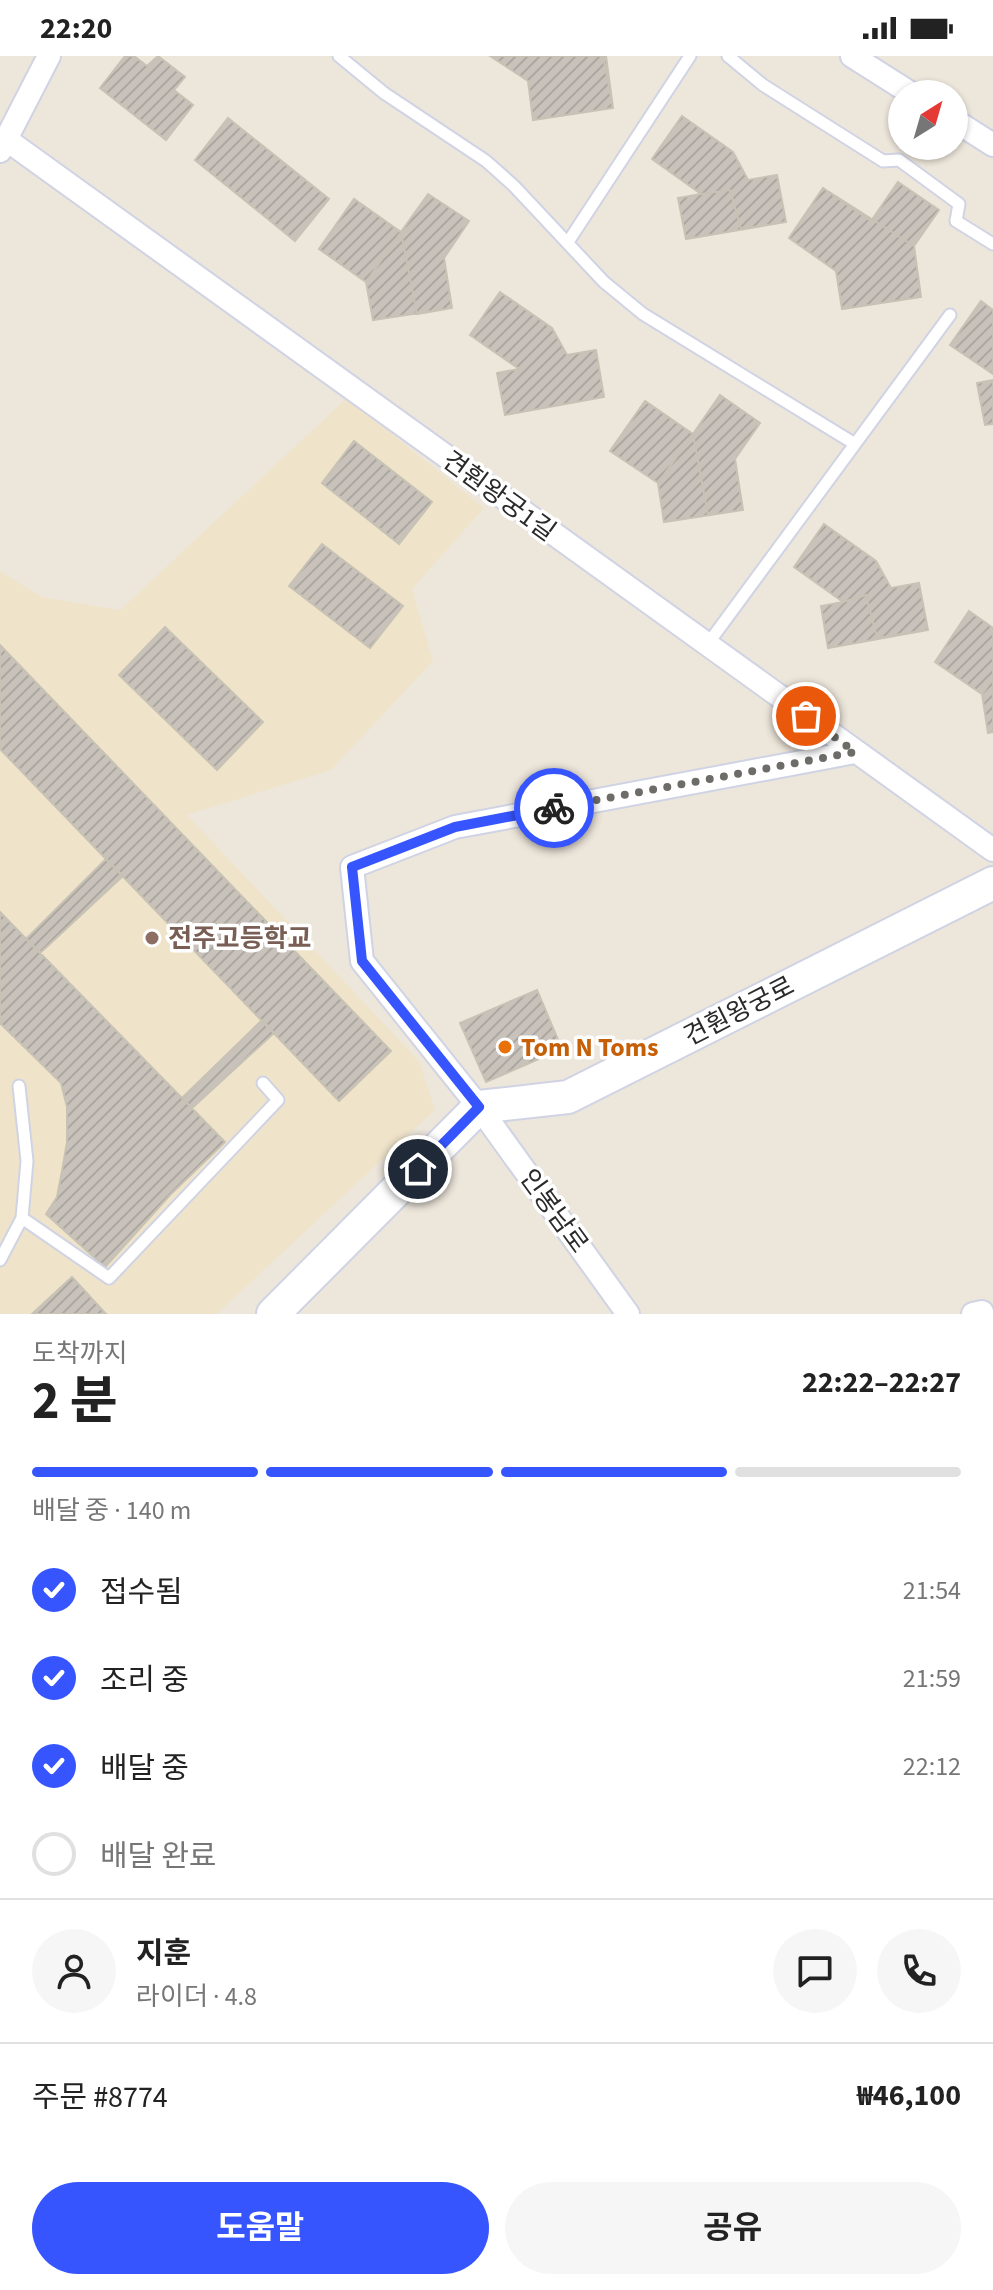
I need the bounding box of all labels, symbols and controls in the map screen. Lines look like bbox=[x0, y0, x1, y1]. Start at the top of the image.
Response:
text: 22:20 bbox=[40, 7, 112, 50]
north arrow bbox=[888, 80, 968, 160]
map controls bbox=[888, 80, 968, 160]
street label: 견훤왕궁1길 bbox=[435, 442, 563, 550]
pin bbox=[772, 682, 840, 750]
icon: bag bbox=[784, 694, 828, 738]
courier bbox=[514, 768, 594, 848]
icon: bike bbox=[532, 786, 576, 830]
place label: 전주고등학교 bbox=[168, 920, 312, 957]
marker: 전주고등학교 bbox=[143, 929, 161, 947]
street label: 견훤왕궁로 bbox=[677, 967, 801, 1055]
place label: Tom N Toms bbox=[521, 1029, 659, 1066]
marker: Tom N Toms bbox=[496, 1038, 514, 1056]
pin bbox=[384, 1135, 452, 1203]
icon: home bbox=[396, 1147, 440, 1191]
street label: 인봉남로 bbox=[511, 1161, 597, 1261]
text: 도착까지 bbox=[32, 1335, 128, 1372]
text: 22:22–22:27 bbox=[802, 1361, 961, 1404]
text: 2 분 bbox=[32, 1365, 118, 1439]
text: 배달 중 · 140 m bbox=[32, 1492, 191, 1529]
icon: check bbox=[32, 1568, 76, 1612]
text: 접수됨 bbox=[100, 1571, 183, 1614]
text: 21:54 bbox=[903, 1572, 961, 1609]
icon: check bbox=[32, 1656, 76, 1700]
text: 조리 중 bbox=[100, 1659, 189, 1702]
text: 21:59 bbox=[903, 1660, 961, 1697]
icon: check bbox=[32, 1744, 76, 1788]
text: 배달 중 bbox=[100, 1747, 189, 1790]
text: 22:12 bbox=[903, 1748, 961, 1785]
text: 배달 완료 bbox=[100, 1835, 216, 1878]
button: person bbox=[32, 1929, 116, 2013]
button: chat bbox=[773, 1929, 857, 2013]
button: phone bbox=[877, 1929, 961, 2013]
text: 지훈 bbox=[136, 1932, 191, 1975]
text: 라이더 · 4.8 bbox=[136, 1978, 257, 2015]
text: ₩46,100 bbox=[857, 2074, 961, 2117]
text: 주문 #8774 bbox=[32, 2076, 168, 2119]
button: 도움말 bbox=[32, 2182, 489, 2274]
button: 공유 bbox=[505, 2182, 961, 2274]

